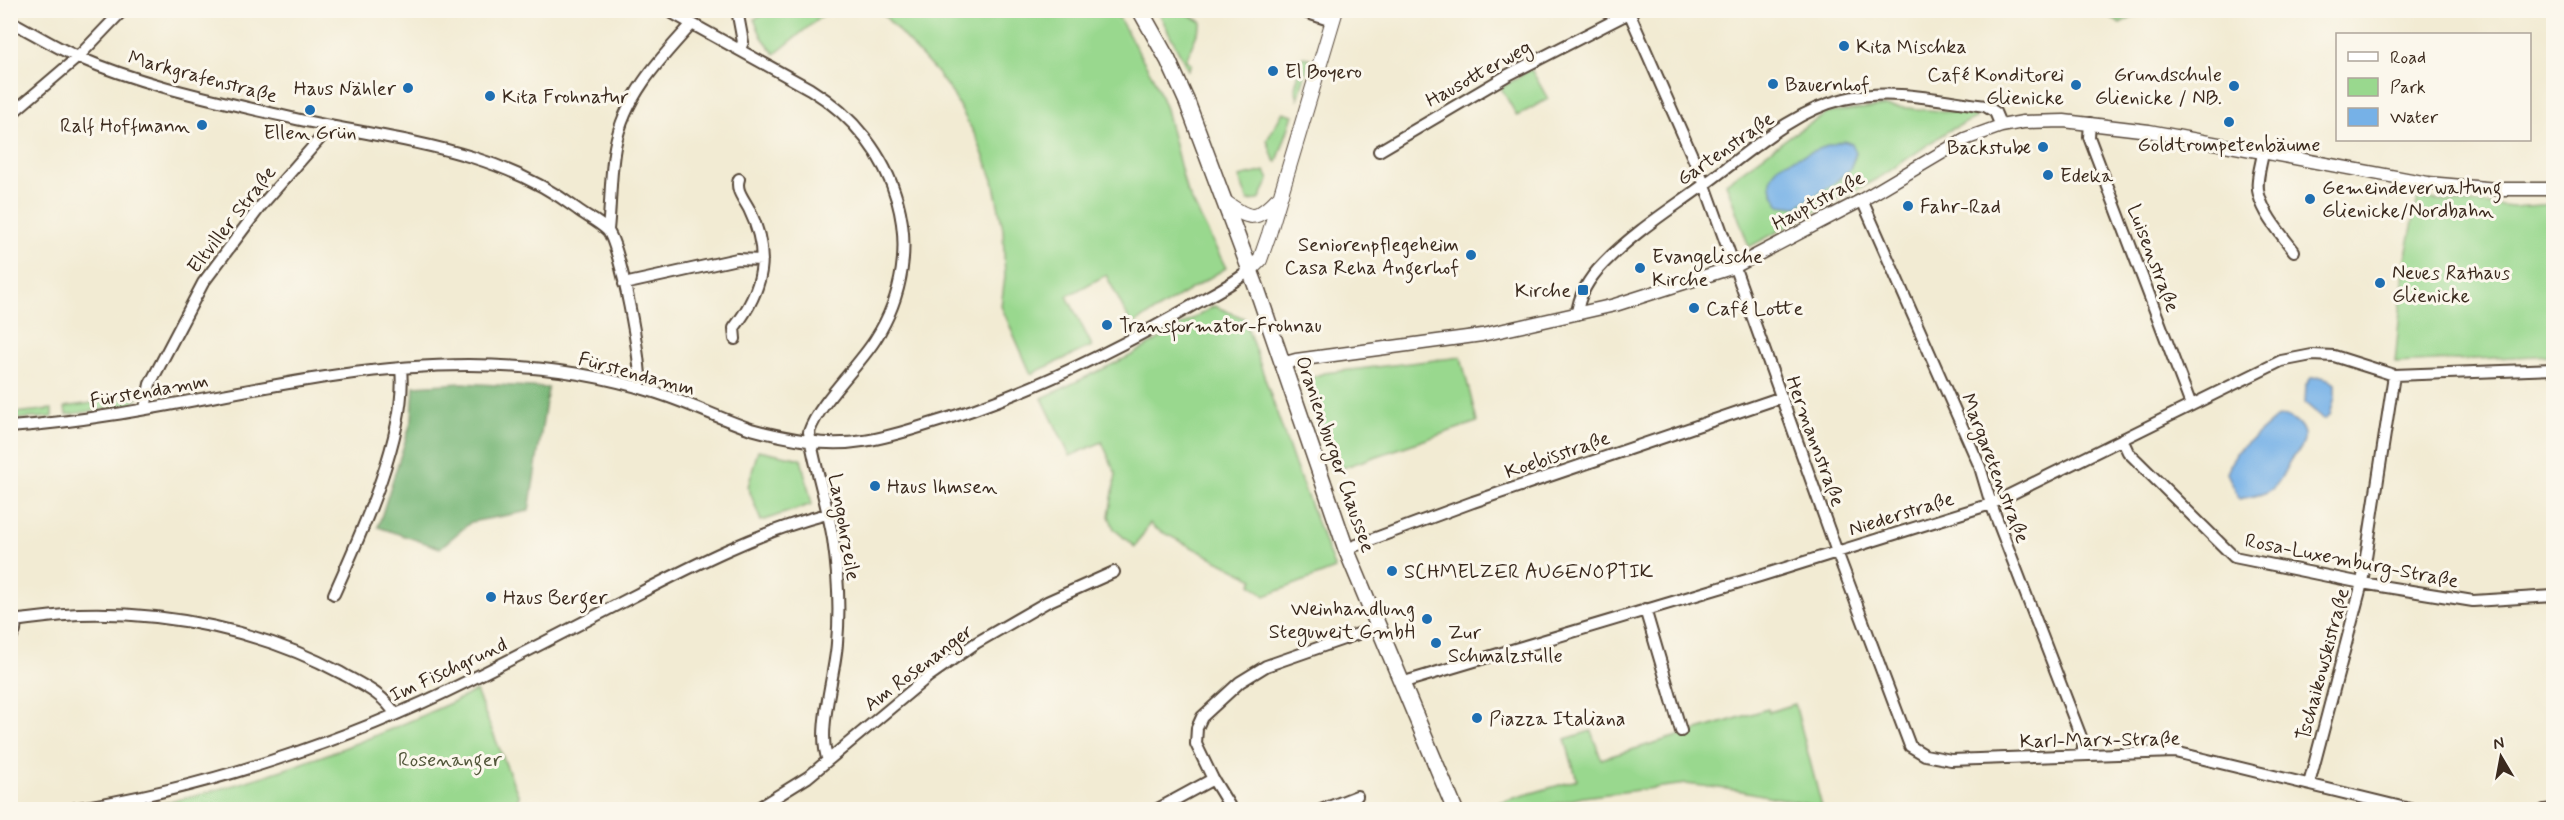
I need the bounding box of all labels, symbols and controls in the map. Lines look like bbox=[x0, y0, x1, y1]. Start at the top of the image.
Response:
legend bbox=[2336, 33, 2531, 141]
street label: Hausotterweg bbox=[1421, 34, 1537, 115]
place label: Kita Mischka bbox=[1856, 34, 1967, 61]
marker: Kita Mischka bbox=[1837, 39, 1851, 53]
street label: Markgrafenstraße bbox=[125, 45, 280, 110]
text: Road bbox=[2390, 46, 2426, 70]
place label: El Boyero bbox=[1285, 59, 1362, 86]
place label: Café Konditorei Glienicke bbox=[1927, 62, 2064, 112]
place label: Grundschule Glienicke / NB. bbox=[2095, 62, 2222, 112]
marker: El Boyero bbox=[1266, 64, 1280, 78]
place label: Bauernhof bbox=[1785, 72, 1870, 99]
place label: Haus Nähler bbox=[294, 76, 397, 103]
text: Park bbox=[2390, 76, 2426, 100]
marker: Bauernhof bbox=[1766, 77, 1780, 91]
marker: Café Konditorei Glienicke bbox=[2069, 78, 2083, 92]
marker: Grundschule Glienicke / NB. bbox=[2227, 79, 2241, 93]
marker: Haus Nähler bbox=[401, 81, 415, 95]
place label: Kita Frohnatur bbox=[502, 84, 629, 111]
marker: Kita Frohnatur bbox=[483, 89, 497, 103]
marker: Ellen Grün bbox=[303, 103, 317, 117]
street label: Gartenstraße bbox=[1672, 106, 1780, 193]
text: Water bbox=[2390, 106, 2439, 130]
place label: Ralf Hoffmann bbox=[60, 113, 190, 140]
marker: Goldtrompetenbäume bbox=[2222, 115, 2236, 129]
marker: Ralf Hoffmann bbox=[195, 118, 209, 132]
place label: Ellen Grün bbox=[263, 120, 357, 147]
place label: Goldtrompetenbäume bbox=[2137, 132, 2321, 159]
place label: Backstube bbox=[1947, 135, 2031, 162]
marker: Backstube bbox=[2036, 140, 2050, 154]
street label: Eltviller Straße bbox=[181, 160, 283, 280]
place label: Edeka bbox=[2060, 163, 2114, 190]
street label: Hauptstraße bbox=[1768, 165, 1870, 238]
marker: Edeka bbox=[2041, 168, 2055, 182]
place label: Gemeindeverwaltung Glienicke/Nordbahn bbox=[2322, 175, 2502, 225]
marker: Gemeindeverwaltung Glienicke/Nordbahn bbox=[2303, 192, 2317, 206]
place label: Fahr-Rad bbox=[1920, 194, 2001, 221]
marker: Fahr-Rad bbox=[1901, 199, 1915, 213]
street label: Luisenstraße bbox=[2120, 201, 2186, 316]
place label: Seniorenpflegeheim Casa Reha Angerhof bbox=[1285, 232, 1459, 284]
place label: Evangelische Kirche bbox=[1652, 244, 1763, 294]
marker: Seniorenpflegeheim Casa Reha Angerhof bbox=[1464, 248, 1478, 262]
place label: Neues Rathaus Glienicke bbox=[2392, 260, 2510, 310]
marker: Evangelische Kirche bbox=[1633, 261, 1647, 275]
marker: Neues Rathaus Glienicke bbox=[2373, 276, 2387, 290]
place label: Kirche bbox=[1515, 278, 1571, 305]
marker: Kirche bbox=[1576, 283, 1590, 297]
place label: Café Lotte bbox=[1706, 296, 1804, 323]
marker: Café Lotte bbox=[1687, 301, 1701, 315]
place label: Transformator-Frohnau bbox=[1119, 313, 1322, 342]
marker: Transformator-Frohnau bbox=[1100, 318, 1114, 332]
street label: Fürstendamm bbox=[575, 346, 698, 403]
street label: Oranienburger Chaussee bbox=[1287, 353, 1381, 557]
street label: Fürstendamm bbox=[88, 368, 211, 415]
street label: Hermannstraße bbox=[1779, 373, 1851, 511]
street label: Margaretenstraße bbox=[1953, 390, 2036, 548]
street label: Koebisstraße bbox=[1501, 425, 1614, 486]
street label: Langohrzeile bbox=[820, 472, 866, 583]
place label: Haus Ihmsen bbox=[887, 474, 998, 501]
marker: Haus Ihmsen bbox=[868, 479, 882, 493]
street label: Niederstraße bbox=[1845, 486, 1958, 543]
street label: Rosa-Luxemburg-Straße bbox=[2242, 528, 2461, 596]
place label: SCHMELZER AUGENOPTIK bbox=[1404, 559, 1654, 586]
marker: SCHMELZER AUGENOPTIK bbox=[1385, 564, 1399, 578]
place label: Haus Berger bbox=[503, 585, 608, 614]
street label: Tschaikowskistraße bbox=[2290, 585, 2357, 744]
marker: Haus Berger bbox=[484, 590, 498, 604]
place label: Weinhandlung Steguweit GmbH bbox=[1269, 596, 1415, 647]
marker: Weinhandlung Steguweit GmbH bbox=[1420, 612, 1434, 626]
street label: Am Rosenanger bbox=[859, 618, 979, 719]
place label: Zur Schmalzstulle bbox=[1448, 620, 1563, 670]
street label: Im Fischgrund bbox=[386, 631, 512, 709]
marker: Zur Schmalzstulle bbox=[1429, 636, 1443, 650]
place label: Piazza Italiana bbox=[1489, 706, 1626, 733]
marker: Piazza Italiana bbox=[1470, 711, 1484, 725]
street label: Karl-Marx-Straße bbox=[2019, 726, 2181, 755]
north arrow bbox=[2471, 727, 2531, 787]
text: N bbox=[2492, 732, 2506, 755]
park label: Rosenanger bbox=[398, 747, 503, 776]

